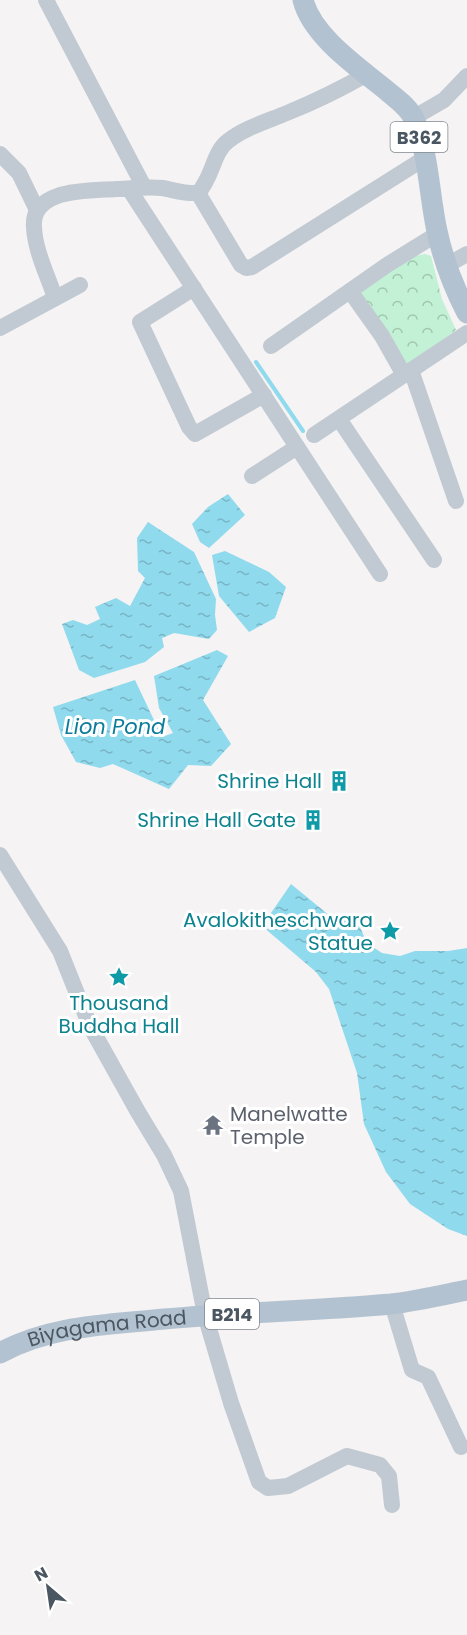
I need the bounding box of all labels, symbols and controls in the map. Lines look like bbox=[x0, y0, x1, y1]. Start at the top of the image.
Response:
road number: B362 bbox=[390, 122, 448, 152]
water label: Lion Pond bbox=[65, 712, 166, 741]
place label: Shrine Hall bbox=[217, 767, 322, 795]
building icon: Shrine Hall bbox=[327, 769, 351, 793]
place label: Shrine Hall Gate bbox=[137, 806, 296, 834]
building icon: Shrine Hall Gate bbox=[301, 808, 325, 832]
place label: Avalokitheschwara Statue bbox=[183, 906, 373, 957]
place icon: Avalokitheschwara Statue bbox=[378, 919, 402, 943]
place icon: Thousand Buddha Hall bbox=[107, 965, 131, 989]
place label: Thousand Buddha Hall bbox=[59, 989, 179, 1040]
place label: Manelwatte Temple bbox=[230, 1100, 348, 1151]
temple icon: Manelwatte Temple bbox=[201, 1113, 225, 1137]
road number: B214 bbox=[205, 1299, 259, 1329]
street label: Biyagama Road bbox=[24, 1303, 188, 1354]
north arrow bbox=[18, 1557, 78, 1617]
text: N bbox=[30, 1561, 52, 1587]

